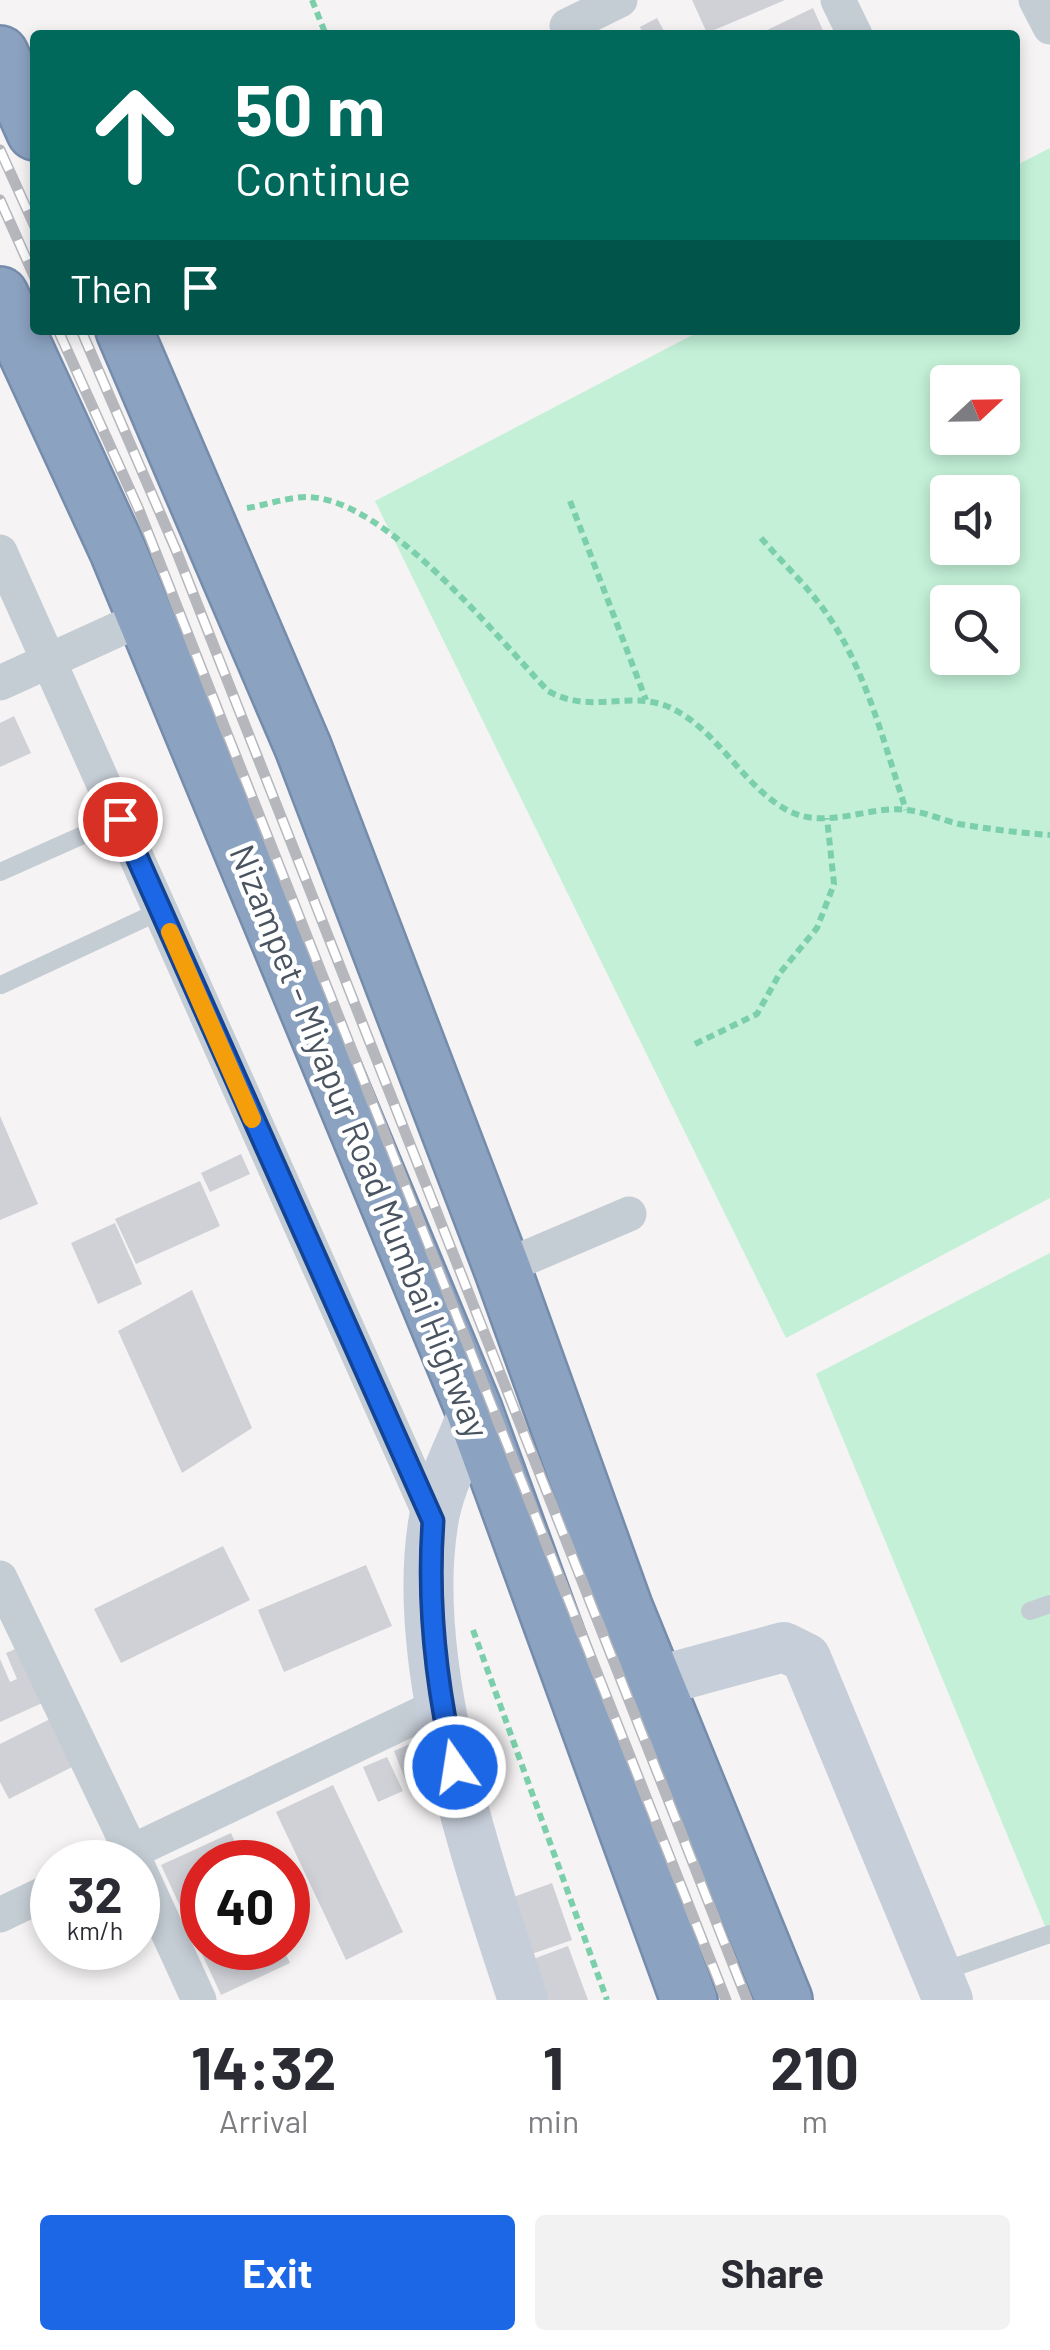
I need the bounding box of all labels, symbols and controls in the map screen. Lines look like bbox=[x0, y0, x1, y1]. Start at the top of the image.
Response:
text: 50 m bbox=[235, 66, 385, 150]
icon: ahead bbox=[70, 70, 200, 200]
text: Continue bbox=[235, 151, 411, 205]
icon: arrive bbox=[173, 260, 228, 315]
text: Then bbox=[70, 265, 153, 311]
north arrow bbox=[930, 365, 1020, 455]
map controls bbox=[930, 365, 1020, 675]
button: sound bbox=[930, 475, 1020, 565]
button: search bbox=[930, 585, 1020, 675]
pin bbox=[78, 777, 163, 862]
icon: arrive bbox=[93, 792, 148, 847]
street label: Nizampet - Miyapur Road Mumbai Highway bbox=[222, 838, 500, 1444]
position arrow bbox=[403, 1715, 507, 1819]
speed limit sign: 40 bbox=[180, 1840, 310, 1970]
text: 32 bbox=[67, 1863, 122, 1923]
text: km/h bbox=[67, 1915, 123, 1945]
text: 14:32 bbox=[191, 2030, 336, 2102]
text: 1 bbox=[543, 2030, 564, 2102]
text: 210 bbox=[770, 2030, 859, 2102]
text: Arrival bbox=[219, 2101, 308, 2139]
text: min bbox=[527, 2101, 579, 2139]
text: m bbox=[801, 2101, 828, 2139]
button: Exit bbox=[40, 2215, 515, 2330]
button: Share bbox=[535, 2215, 1010, 2330]

